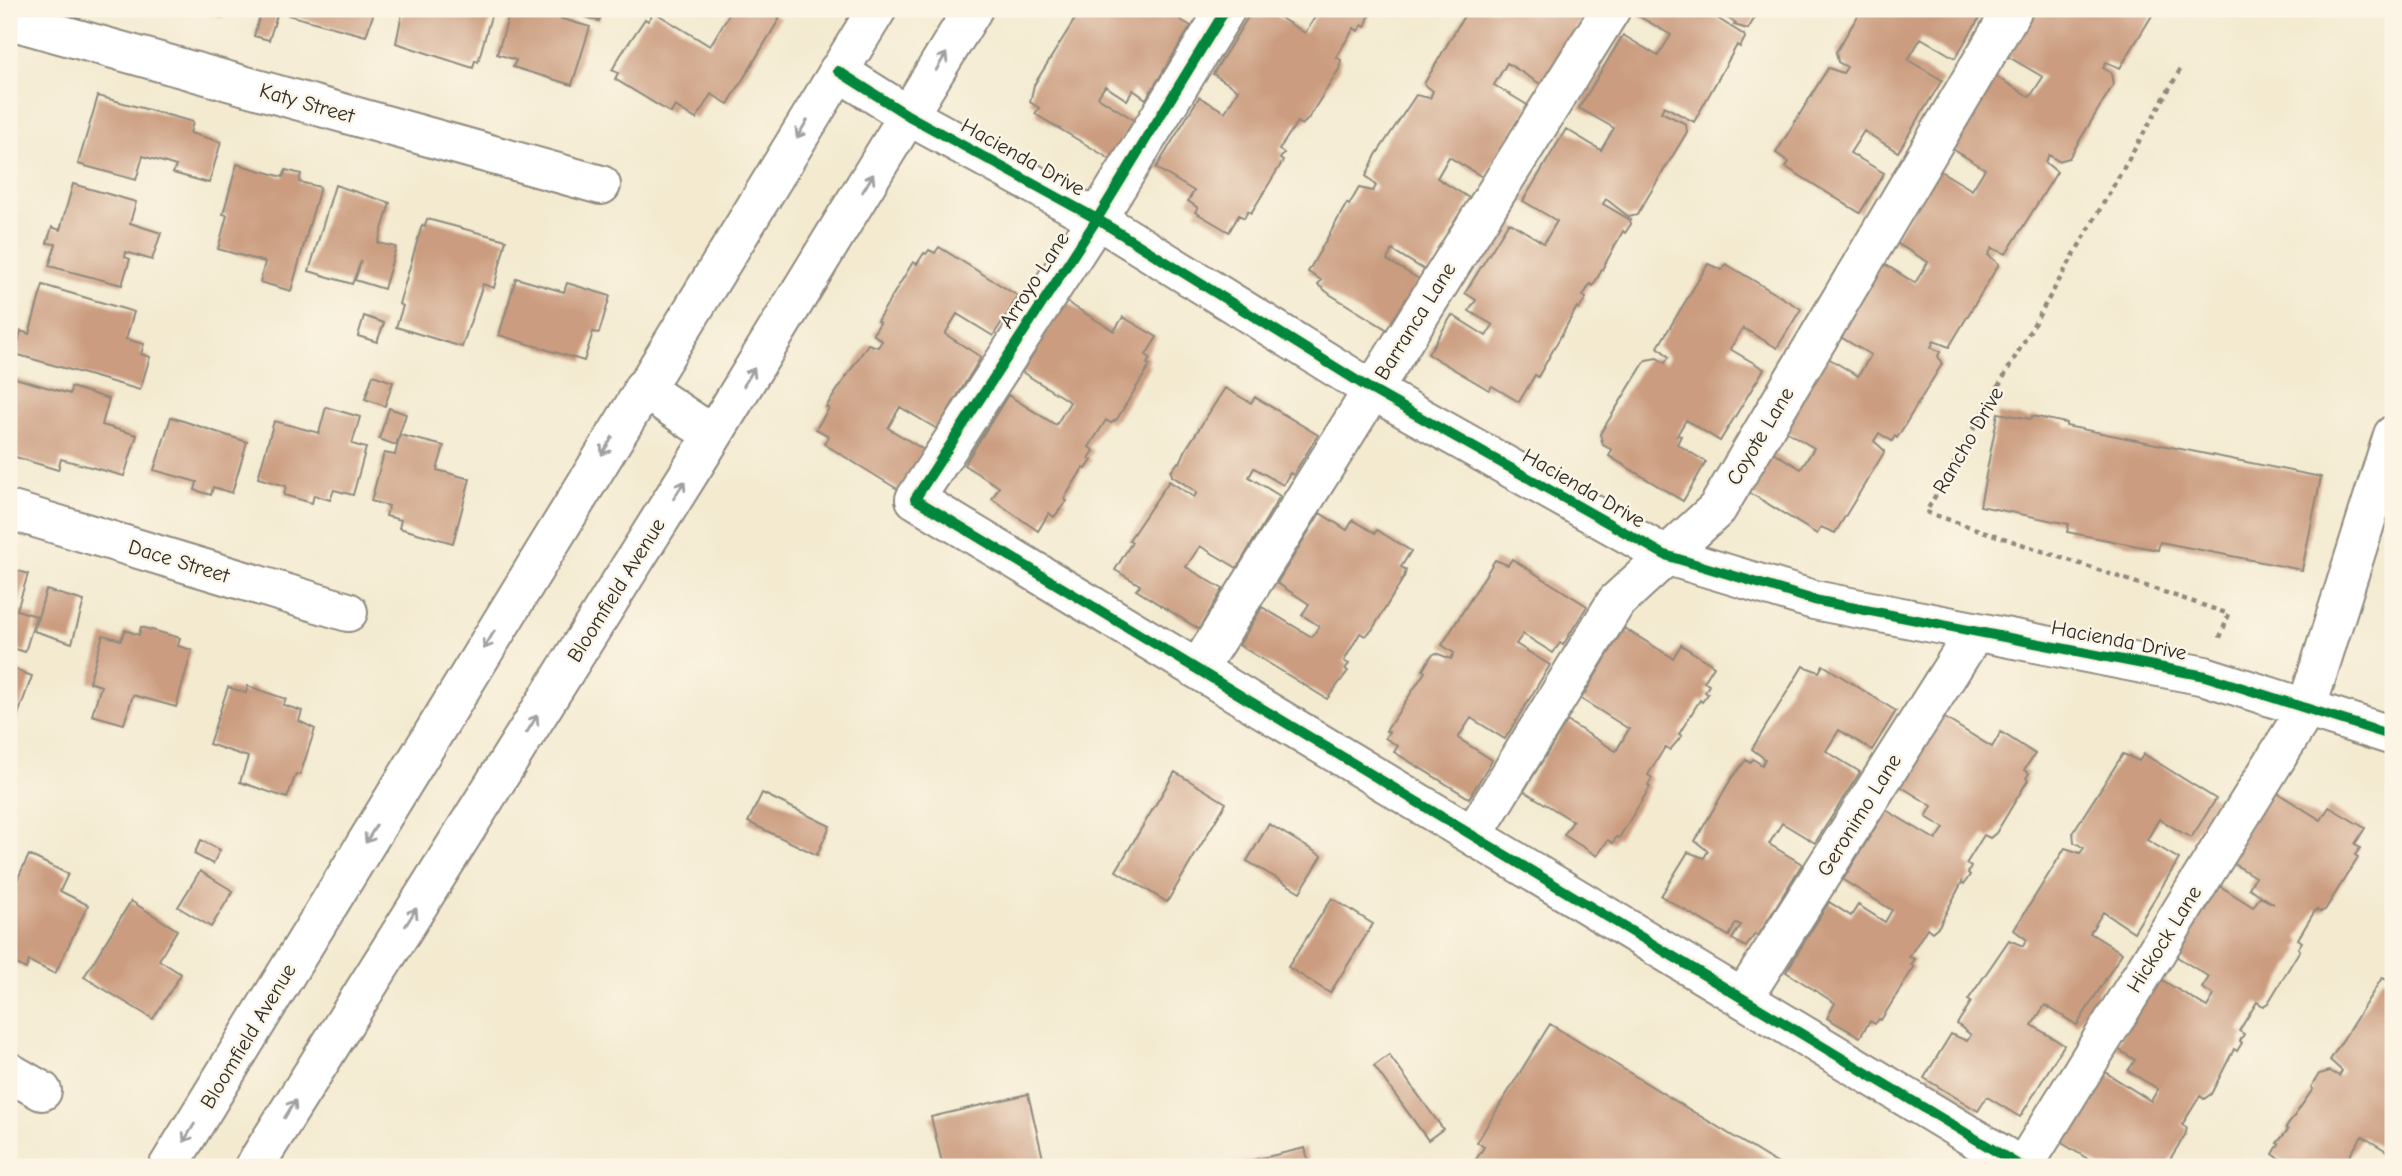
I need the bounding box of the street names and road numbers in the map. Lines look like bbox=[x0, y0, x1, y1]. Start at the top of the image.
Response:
street label: Katy Street bbox=[257, 78, 358, 128]
street label: Hacienda Drive bbox=[957, 113, 1089, 201]
street label: Arroyo Lane bbox=[994, 227, 1074, 333]
street label: Barranca Lane bbox=[1369, 258, 1461, 384]
street label: Rancho Drive bbox=[1928, 382, 2008, 498]
street label: Coyote Lane bbox=[1721, 383, 1799, 489]
street label: Hacienda Drive bbox=[1519, 443, 1649, 533]
street label: Bloomfield Avenue bbox=[562, 514, 670, 666]
street label: Dace Street bbox=[126, 534, 233, 588]
street label: Hacienda Drive bbox=[2049, 615, 2189, 665]
street label: Geronimo Lane bbox=[1812, 749, 1906, 881]
street label: Hickock Lane bbox=[2122, 881, 2206, 997]
street label: Bloomfield Avenue bbox=[195, 959, 301, 1113]

